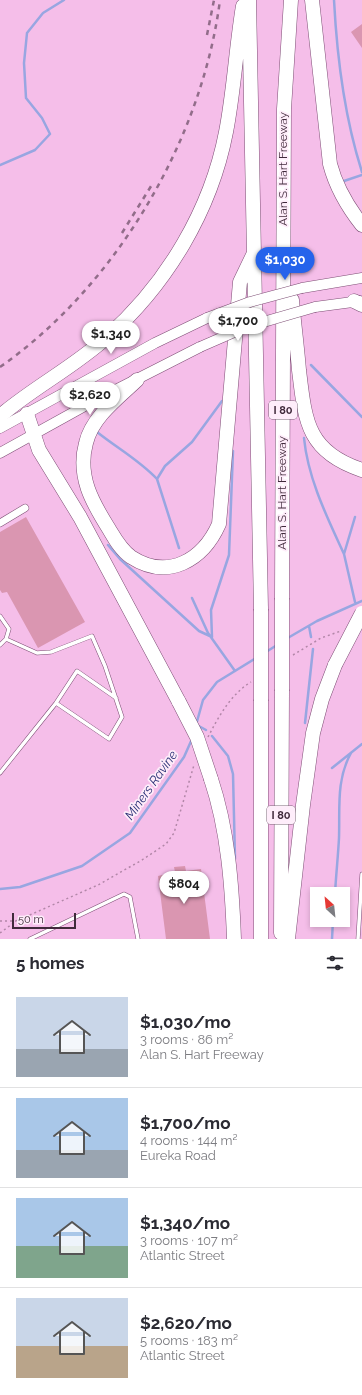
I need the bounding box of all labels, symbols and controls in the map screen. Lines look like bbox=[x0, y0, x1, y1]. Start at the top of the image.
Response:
street label: Alan S. Hart Freeway bbox=[276, 111, 290, 226]
pin: $1,030 bbox=[252, 247, 318, 281]
text: $1,030 bbox=[265, 252, 305, 267]
pin: $1,700 bbox=[205, 308, 271, 342]
text: $1,700 bbox=[218, 313, 258, 328]
pin: $1,340 bbox=[78, 321, 144, 355]
text: $1,340 bbox=[91, 326, 131, 341]
pin: $2,620 bbox=[57, 382, 123, 416]
text: $2,620 bbox=[69, 387, 111, 402]
road number: I 80 bbox=[269, 401, 297, 419]
street label: Alan S. Hart Freeway bbox=[275, 435, 289, 550]
water label: Miners Ravine bbox=[122, 748, 180, 822]
road number: I 80 bbox=[267, 806, 295, 824]
pin: $804 bbox=[160, 871, 208, 905]
text: $804 bbox=[168, 876, 200, 891]
north arrow bbox=[310, 887, 350, 927]
map controls bbox=[310, 887, 350, 927]
scale bar bbox=[12, 911, 76, 930]
text: 50 m bbox=[18, 913, 44, 926]
icon: filters bbox=[324, 952, 346, 974]
text: 5 homes bbox=[16, 953, 84, 973]
text: $1,030/mo bbox=[140, 1012, 231, 1032]
icon: home bbox=[48, 1013, 96, 1061]
text: 3 rooms · 86 m² bbox=[140, 1032, 233, 1047]
text: Alan S. Hart Freeway bbox=[140, 1047, 264, 1062]
text: $1,700/mo bbox=[140, 1113, 230, 1133]
icon: home bbox=[48, 1114, 96, 1162]
text: 4 rooms · 144 m² bbox=[140, 1133, 238, 1148]
text: Eureka Road bbox=[140, 1148, 216, 1163]
text: $1,340/mo bbox=[140, 1213, 230, 1233]
icon: home bbox=[48, 1214, 96, 1262]
text: 3 rooms · 107 m² bbox=[140, 1233, 238, 1248]
text: Atlantic Street bbox=[140, 1248, 225, 1263]
text: $2,620/mo bbox=[140, 1313, 232, 1333]
icon: home bbox=[48, 1314, 96, 1362]
text: 5 rooms · 183 m² bbox=[140, 1333, 238, 1348]
text: Atlantic Street bbox=[140, 1348, 225, 1363]

